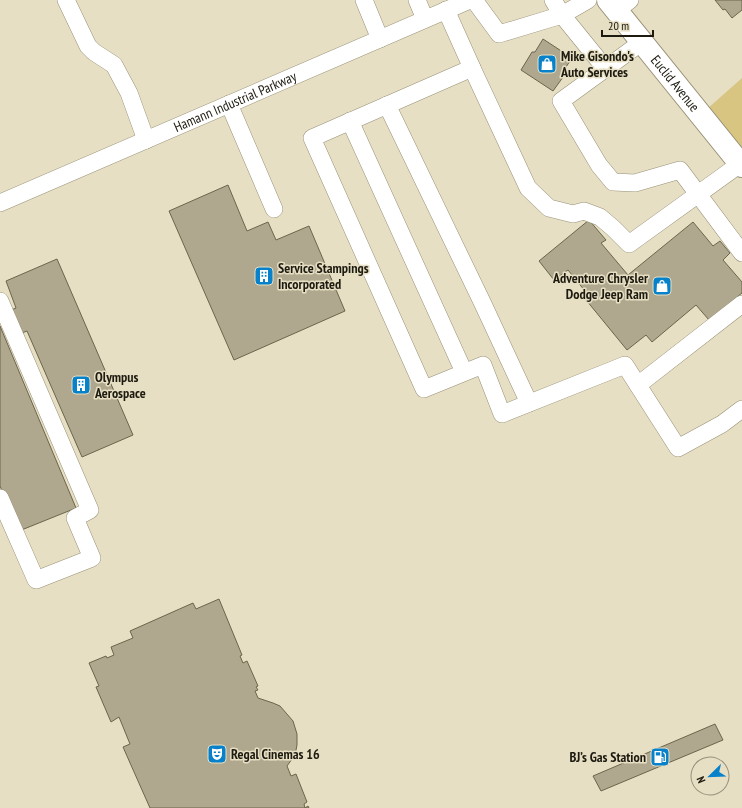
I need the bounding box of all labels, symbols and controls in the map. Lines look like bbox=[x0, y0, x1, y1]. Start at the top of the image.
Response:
scale bar bbox=[602, 12, 653, 38]
text: 20 m bbox=[608, 18, 629, 33]
place label: Mike Gisondo's Auto Services bbox=[560, 47, 634, 81]
street label: Euclid Avenue bbox=[647, 51, 704, 115]
shop icon: Mike Gisondo's Auto Services bbox=[536, 53, 558, 75]
street label: Hamann Industrial Parkway bbox=[171, 67, 300, 136]
place label: Service Stampings Incorporated bbox=[278, 259, 369, 293]
building icon: Service Stampings Incorporated bbox=[253, 265, 275, 287]
place label: Adventure Chrysler Dodge Jeep Ram bbox=[552, 269, 649, 303]
shop icon: Adventure Chrysler Dodge Jeep Ram bbox=[651, 275, 673, 297]
place label: Olympus Aerospace bbox=[94, 368, 146, 402]
building icon: Olympus Aerospace bbox=[70, 374, 92, 396]
theatre icon: Regal Cinemas 16 bbox=[206, 743, 228, 765]
place label: Regal Cinemas 16 bbox=[231, 745, 320, 763]
fuel station icon: BJ’s Gas Station bbox=[649, 746, 671, 768]
place label: BJ’s Gas Station bbox=[569, 748, 646, 766]
north arrow bbox=[690, 756, 730, 796]
text: N bbox=[693, 774, 708, 785]

